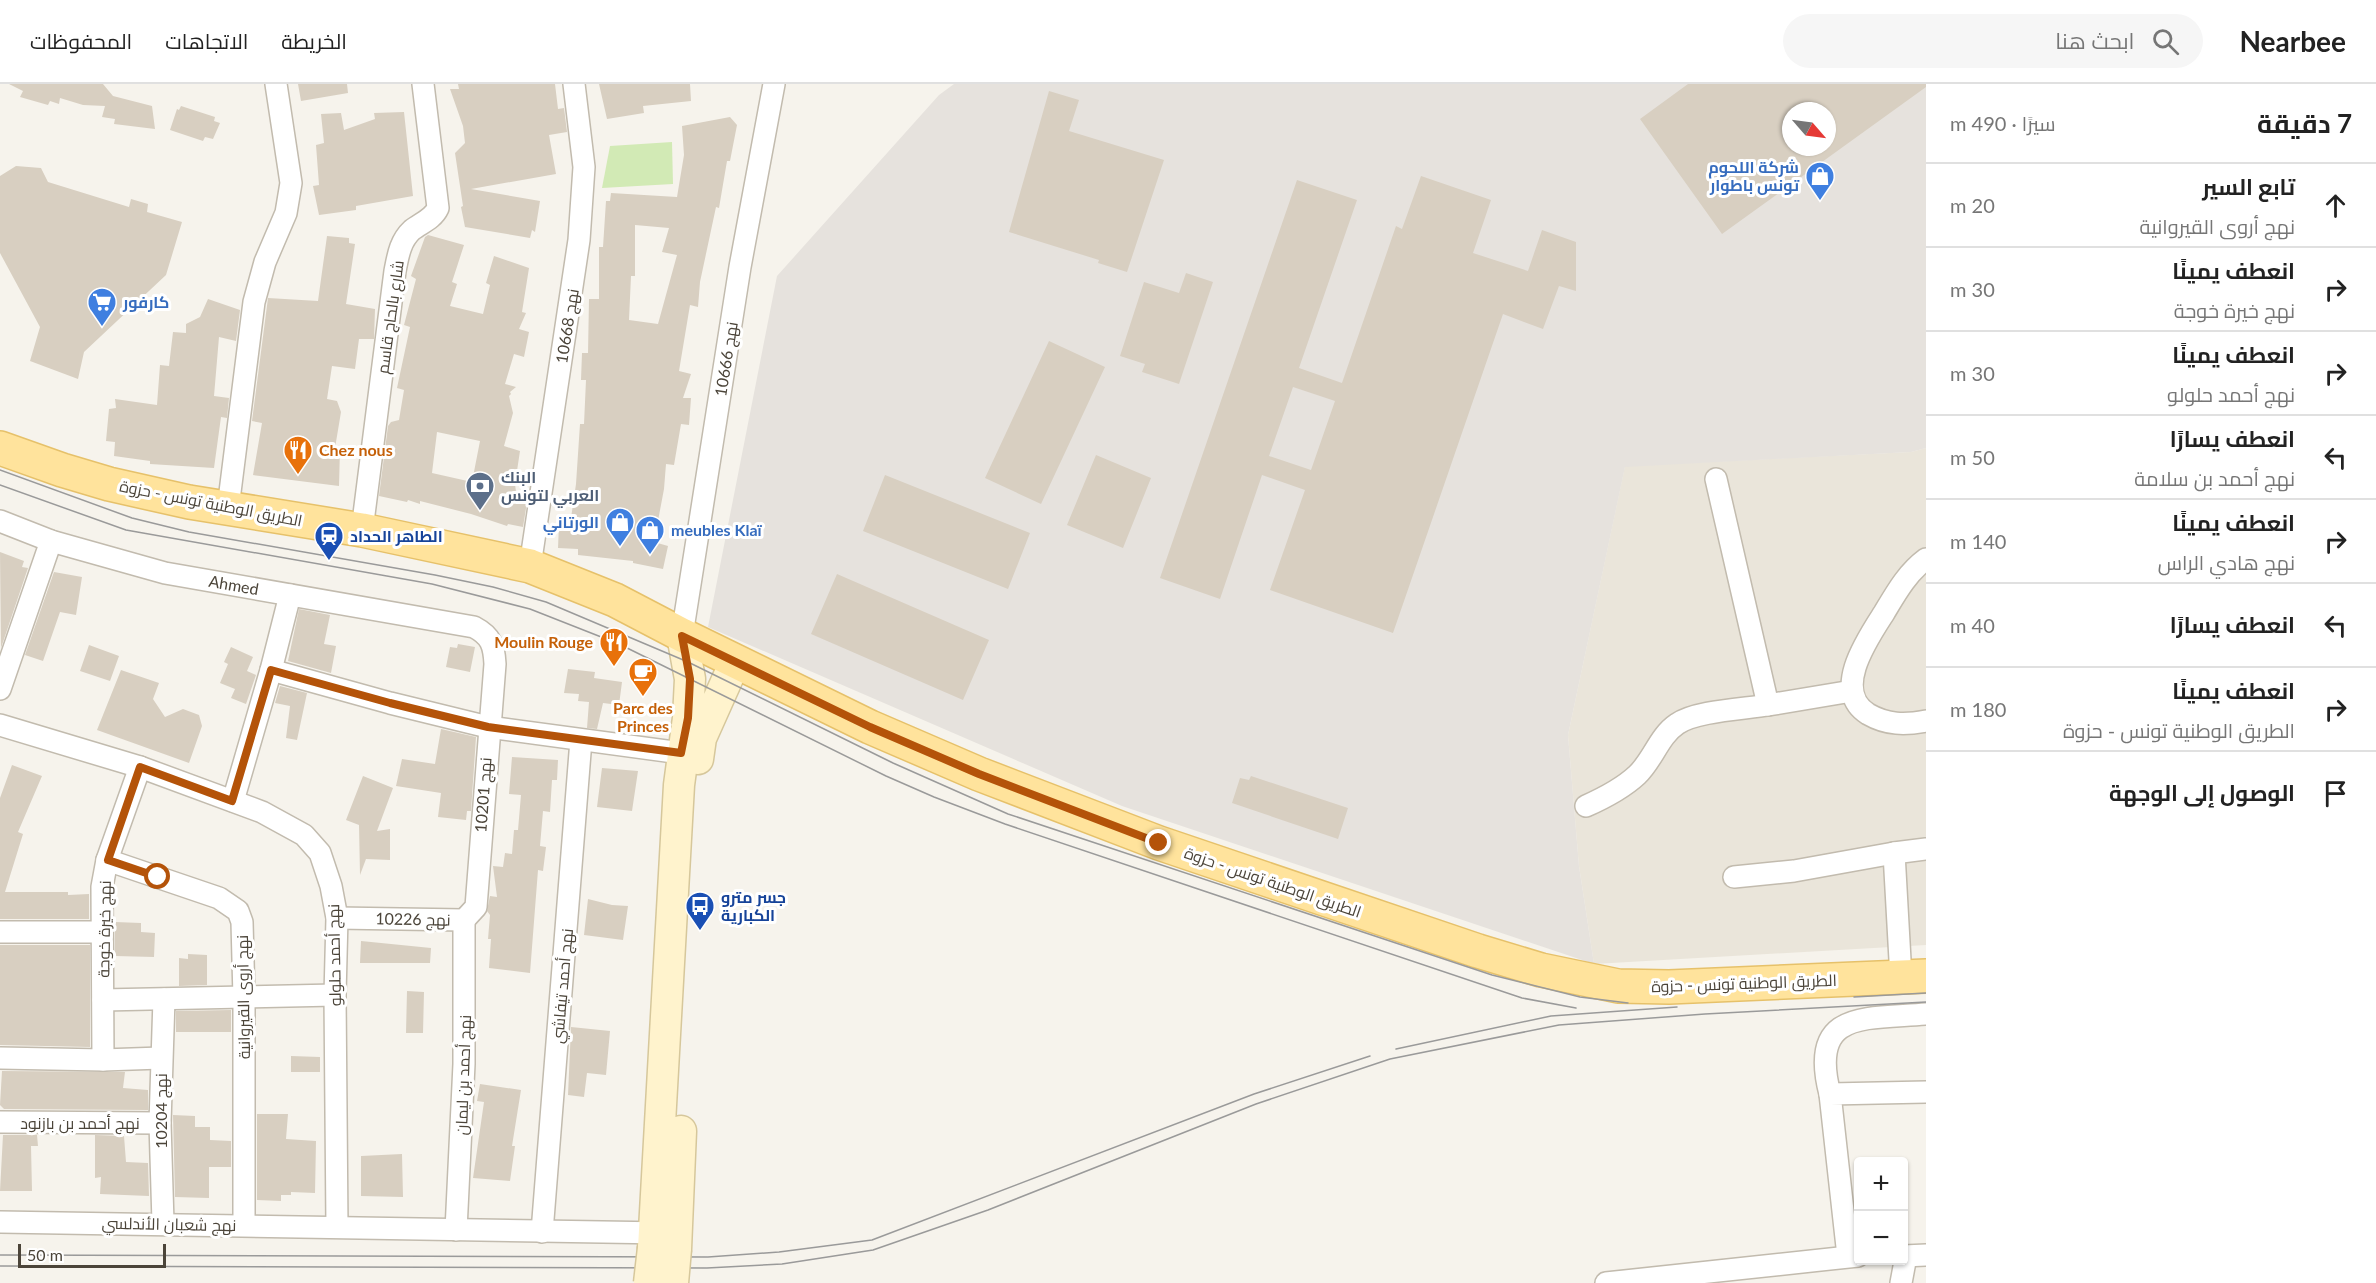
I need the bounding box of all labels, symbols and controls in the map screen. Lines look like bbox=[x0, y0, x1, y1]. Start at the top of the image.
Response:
search box bbox=[1783, 14, 2203, 68]
text: Nearbee bbox=[2239, 24, 2346, 58]
icon: search bbox=[2149, 25, 2182, 58]
text: ابحث هنا bbox=[2055, 27, 2134, 54]
text: المحفوظات bbox=[30, 28, 132, 53]
text: الاتجاهات bbox=[165, 28, 248, 53]
text: الخريطة bbox=[281, 28, 347, 53]
north arrow bbox=[1782, 102, 1836, 156]
text: 7 دقيقة bbox=[2257, 107, 2352, 139]
text: سيرًا · 490 m bbox=[1950, 111, 2056, 135]
place label: شركة اللحوم تونس باطوار bbox=[1708, 157, 1800, 195]
shop icon: شركة اللحوم تونس باطوار bbox=[1804, 160, 1836, 202]
text: تابع السير bbox=[2202, 173, 2295, 200]
icon: ahead bbox=[2319, 189, 2352, 222]
text: 20 m bbox=[1950, 193, 1995, 217]
text: نهج أروى القيروانية bbox=[2140, 214, 2295, 238]
text: انعطف يمينًا bbox=[2172, 257, 2295, 284]
street label: شارع بالحاج قاسم bbox=[372, 259, 410, 375]
icon: right bbox=[2319, 273, 2352, 306]
text: 30 m bbox=[1950, 277, 1995, 301]
supermarket icon: كارفور bbox=[86, 286, 118, 328]
street label: نهج 10668 bbox=[551, 287, 585, 365]
place label: كارفور bbox=[122, 292, 169, 312]
text: نهج خيرة خوجة bbox=[2174, 298, 2295, 322]
street label: نهج 10666 bbox=[710, 320, 744, 398]
text: انعطف يمينًا bbox=[2172, 341, 2295, 368]
icon: right bbox=[2319, 357, 2352, 390]
text: 30 m bbox=[1950, 361, 1995, 385]
text: نهج أحمد حلولو bbox=[2167, 382, 2295, 406]
text: انعطف يسارًا bbox=[2170, 425, 2295, 452]
restaurant icon: Chez nous bbox=[282, 434, 314, 476]
place label: Chez nous bbox=[319, 440, 393, 459]
icon: left bbox=[2319, 441, 2352, 474]
text: 50 m bbox=[1950, 445, 1995, 469]
text: نهج أحمد بن سلامة bbox=[2134, 466, 2295, 490]
place label: البنك العربي لتونس bbox=[501, 467, 599, 508]
bank icon: البنك العربي لتونس bbox=[464, 470, 496, 512]
street label: الطريق الوطنية تونس - حزوة bbox=[118, 475, 304, 532]
shop icon: الورتاني bbox=[604, 506, 636, 548]
text: انعطف يمينًا bbox=[2172, 509, 2295, 536]
place label: الورتاني bbox=[543, 512, 599, 535]
shop icon: meubles Klaï bbox=[634, 514, 666, 556]
station icon: الطاهر الحداد bbox=[313, 520, 345, 562]
place label: meubles Klaï bbox=[671, 520, 763, 539]
icon: right bbox=[2319, 525, 2352, 558]
place label: الطاهر الحداد bbox=[350, 526, 443, 546]
text: 140 m bbox=[1950, 529, 2006, 553]
text: نهج هادي الراس bbox=[2158, 550, 2295, 574]
street label: Ahmed bbox=[207, 571, 260, 598]
icon: left bbox=[2319, 609, 2352, 642]
text: انعطف يسارًا bbox=[2170, 611, 2295, 638]
text: 40 m bbox=[1950, 613, 1995, 637]
restaurant icon: Moulin Rouge bbox=[598, 626, 630, 668]
place label: Moulin Rouge bbox=[494, 632, 593, 651]
cafe icon: Parc des Princes bbox=[627, 656, 659, 698]
text: انعطف يمينًا bbox=[2172, 677, 2295, 704]
icon: right bbox=[2319, 693, 2352, 726]
text: 180 m bbox=[1950, 697, 2006, 721]
place label: Parc des Princes bbox=[613, 698, 673, 735]
text: الطريق الوطنية تونس - حزوة bbox=[2063, 718, 2295, 742]
street label: نهج 10201 bbox=[470, 757, 498, 833]
icon: arrive bbox=[2319, 777, 2352, 810]
text: الوصول إلى الوجهة bbox=[2109, 779, 2295, 806]
route end bbox=[1145, 829, 1171, 855]
street label: الطريق الوطنية تونس - حزوة bbox=[1182, 842, 1364, 923]
route start bbox=[144, 863, 170, 889]
street label: نهج خيرة خوجة bbox=[93, 880, 117, 978]
place label: جسر مترو الكبارية bbox=[721, 887, 786, 925]
bus stop icon: جسر مترو الكبارية bbox=[684, 890, 716, 932]
street label: نهج أحمد حلولو bbox=[323, 904, 347, 1006]
street label: نهج 10226 bbox=[375, 908, 451, 932]
street label: نهج أحمد تيفاشي bbox=[547, 928, 580, 1045]
street label: نهج أروى القيروانية bbox=[232, 935, 256, 1059]
street label: الطريق الوطنية تونس - حزوة bbox=[1651, 970, 1837, 997]
street label: نهج أحمد بن ليمان bbox=[451, 1014, 477, 1136]
street label: نهج 10204 bbox=[151, 1073, 173, 1149]
street label: نهج أحمد بن بازنود bbox=[20, 1113, 140, 1135]
map controls bbox=[1854, 1157, 1908, 1265]
button: + bbox=[1854, 1157, 1908, 1211]
button: − bbox=[1854, 1211, 1908, 1265]
street label: نهج شعبان الأندلسي bbox=[101, 1213, 237, 1238]
scale bar bbox=[18, 1241, 166, 1268]
text: 50 m bbox=[27, 1245, 63, 1264]

